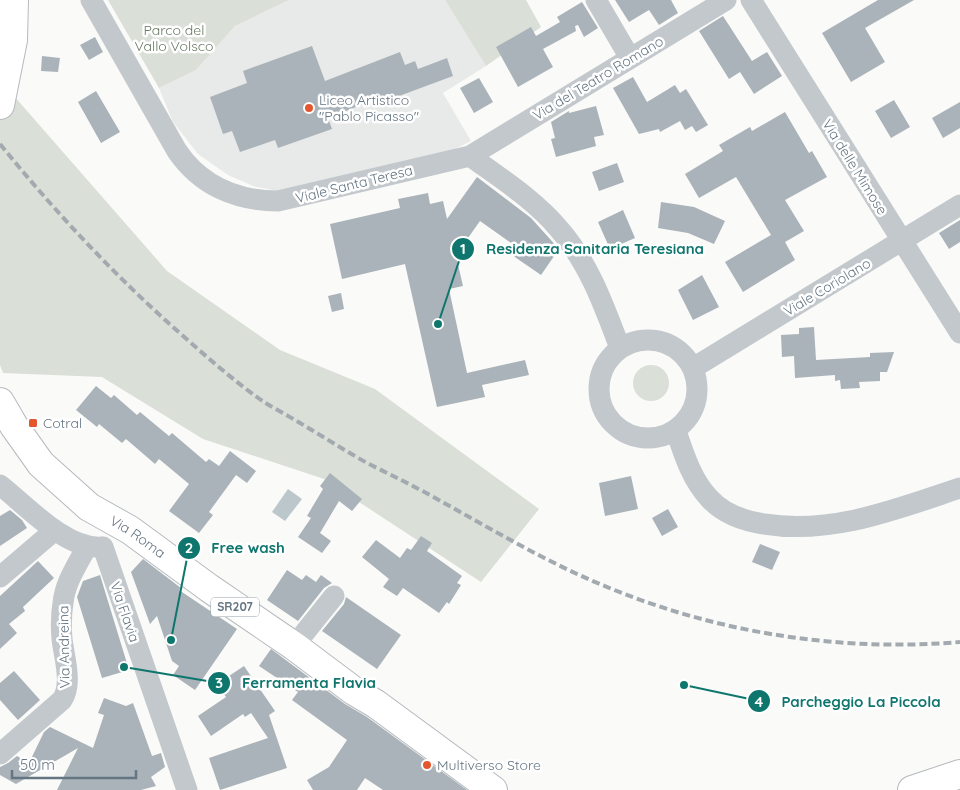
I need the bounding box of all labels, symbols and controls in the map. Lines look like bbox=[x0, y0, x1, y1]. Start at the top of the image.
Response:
park label: Parco del Vallo Volsco bbox=[134, 21, 214, 55]
street label: Via del Teatro Romano bbox=[530, 32, 666, 124]
place label: Liceo Artistico "Pablo Picasso" bbox=[319, 91, 419, 125]
marker: Liceo Artistico "Pablo Picasso" bbox=[303, 102, 315, 114]
street label: Via delle Mimose bbox=[818, 116, 892, 218]
street label: Viale Santa Teresa bbox=[294, 161, 414, 207]
callout: Residenza Sanitaria Teresiana bbox=[451, 234, 714, 264]
text: 1 bbox=[460, 239, 466, 258]
text: Residenza Sanitaria Teresiana bbox=[486, 239, 704, 258]
street label: Viale Coriolano bbox=[780, 254, 874, 320]
place label: Cotral bbox=[43, 414, 82, 432]
marker: Cotral bbox=[27, 417, 39, 429]
street label: Via Roma bbox=[107, 512, 169, 562]
callout: Free wash bbox=[176, 533, 295, 563]
text: 2 bbox=[185, 538, 193, 557]
text: Free wash bbox=[211, 538, 285, 557]
street label: Via Flavia bbox=[106, 579, 144, 645]
road number: SR207 bbox=[211, 598, 259, 616]
street label: Via Andreina bbox=[54, 605, 74, 689]
callout: Ferramenta Flavia bbox=[207, 668, 386, 698]
text: 3 bbox=[215, 673, 223, 692]
text: Ferramenta Flavia bbox=[242, 673, 376, 692]
callout: Parcheggio La Piccola bbox=[746, 686, 951, 716]
text: 4 bbox=[755, 692, 764, 711]
text: Parcheggio La Piccola bbox=[781, 692, 941, 711]
scale bar bbox=[12, 748, 136, 780]
text: 50 m bbox=[20, 755, 55, 774]
place label: Multiverso Store bbox=[437, 756, 541, 774]
marker: Multiverso Store bbox=[421, 759, 433, 771]

